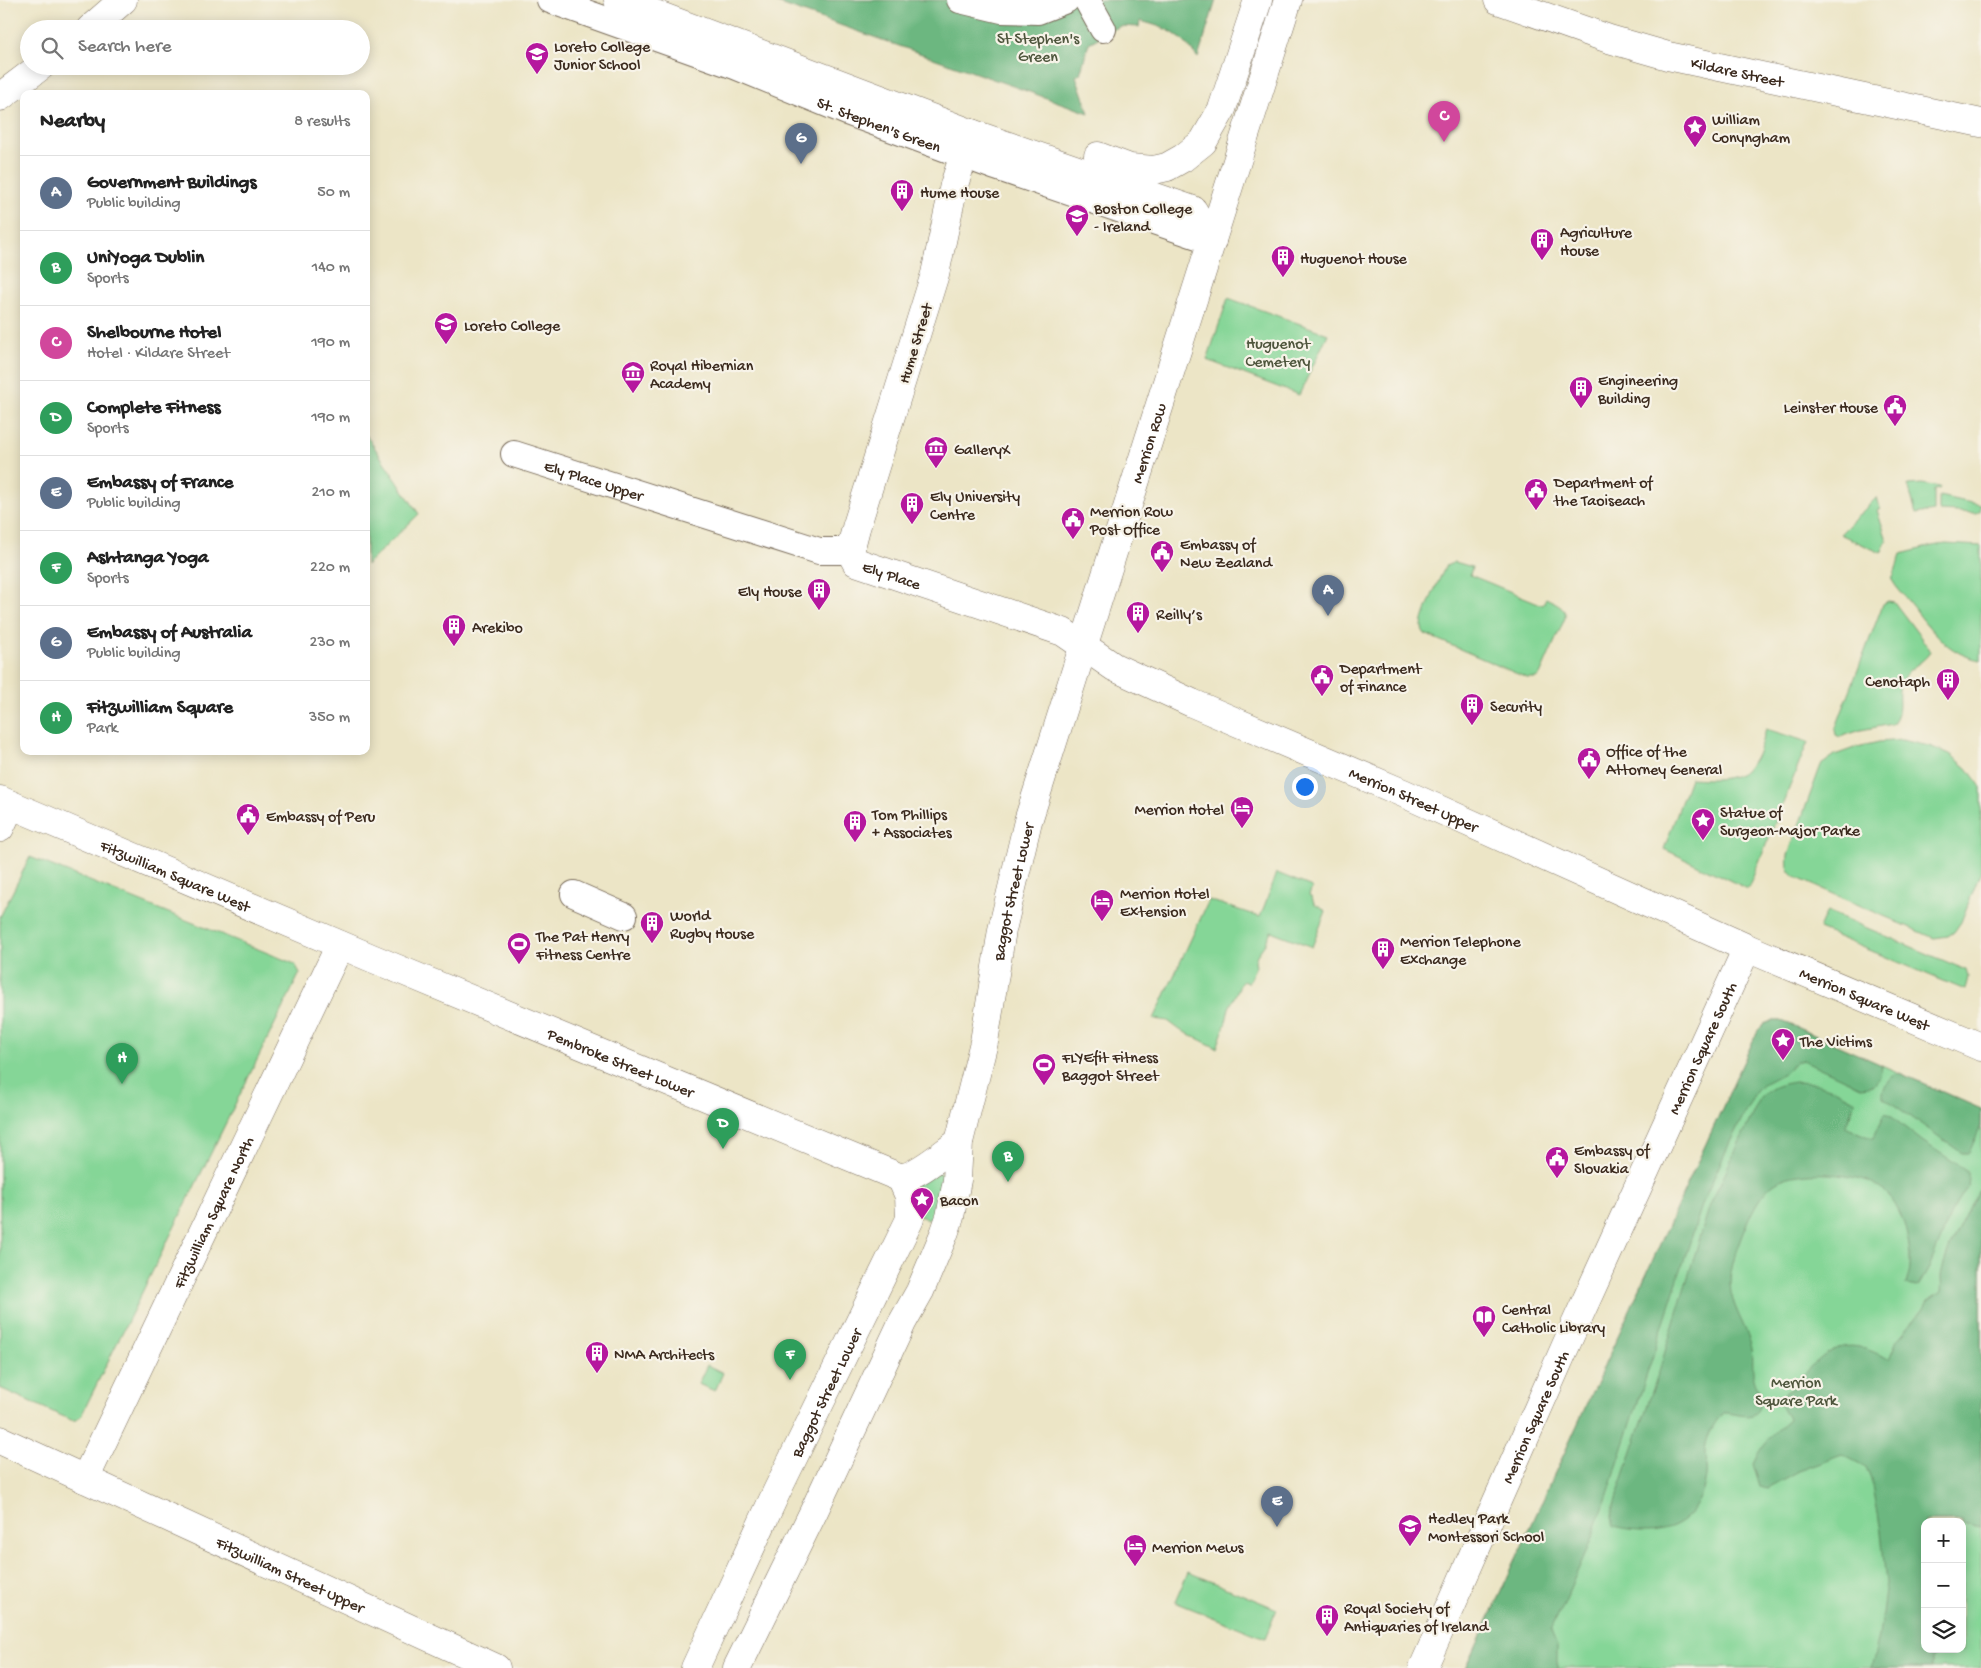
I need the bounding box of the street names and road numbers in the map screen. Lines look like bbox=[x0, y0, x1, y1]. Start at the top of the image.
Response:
street label: Kildare Street bbox=[1688, 55, 1786, 94]
street label: St. Stephen's Green bbox=[813, 95, 943, 159]
street label: Hume Street bbox=[896, 300, 939, 386]
street label: Merrion Row bbox=[1130, 401, 1173, 486]
street label: Ely Place Upper bbox=[541, 458, 646, 508]
street label: Ely Place bbox=[859, 559, 923, 596]
street label: Merrion Street Upper bbox=[1345, 765, 1481, 839]
street label: Baggot Street Lower bbox=[991, 820, 1041, 963]
street label: Fitzwilliam Square West bbox=[96, 837, 254, 919]
street label: Merrion Square West bbox=[1796, 965, 1933, 1038]
street label: Merrion Square South bbox=[1666, 980, 1743, 1118]
street label: Pembroke Street Lower bbox=[543, 1026, 697, 1104]
street label: Fitzwilliam Square North bbox=[171, 1134, 260, 1293]
street label: Baggot Street Lower bbox=[788, 1325, 868, 1462]
street label: Merrion Square South bbox=[1500, 1348, 1575, 1487]
street label: Fitzwilliam Street Upper bbox=[211, 1534, 368, 1620]

